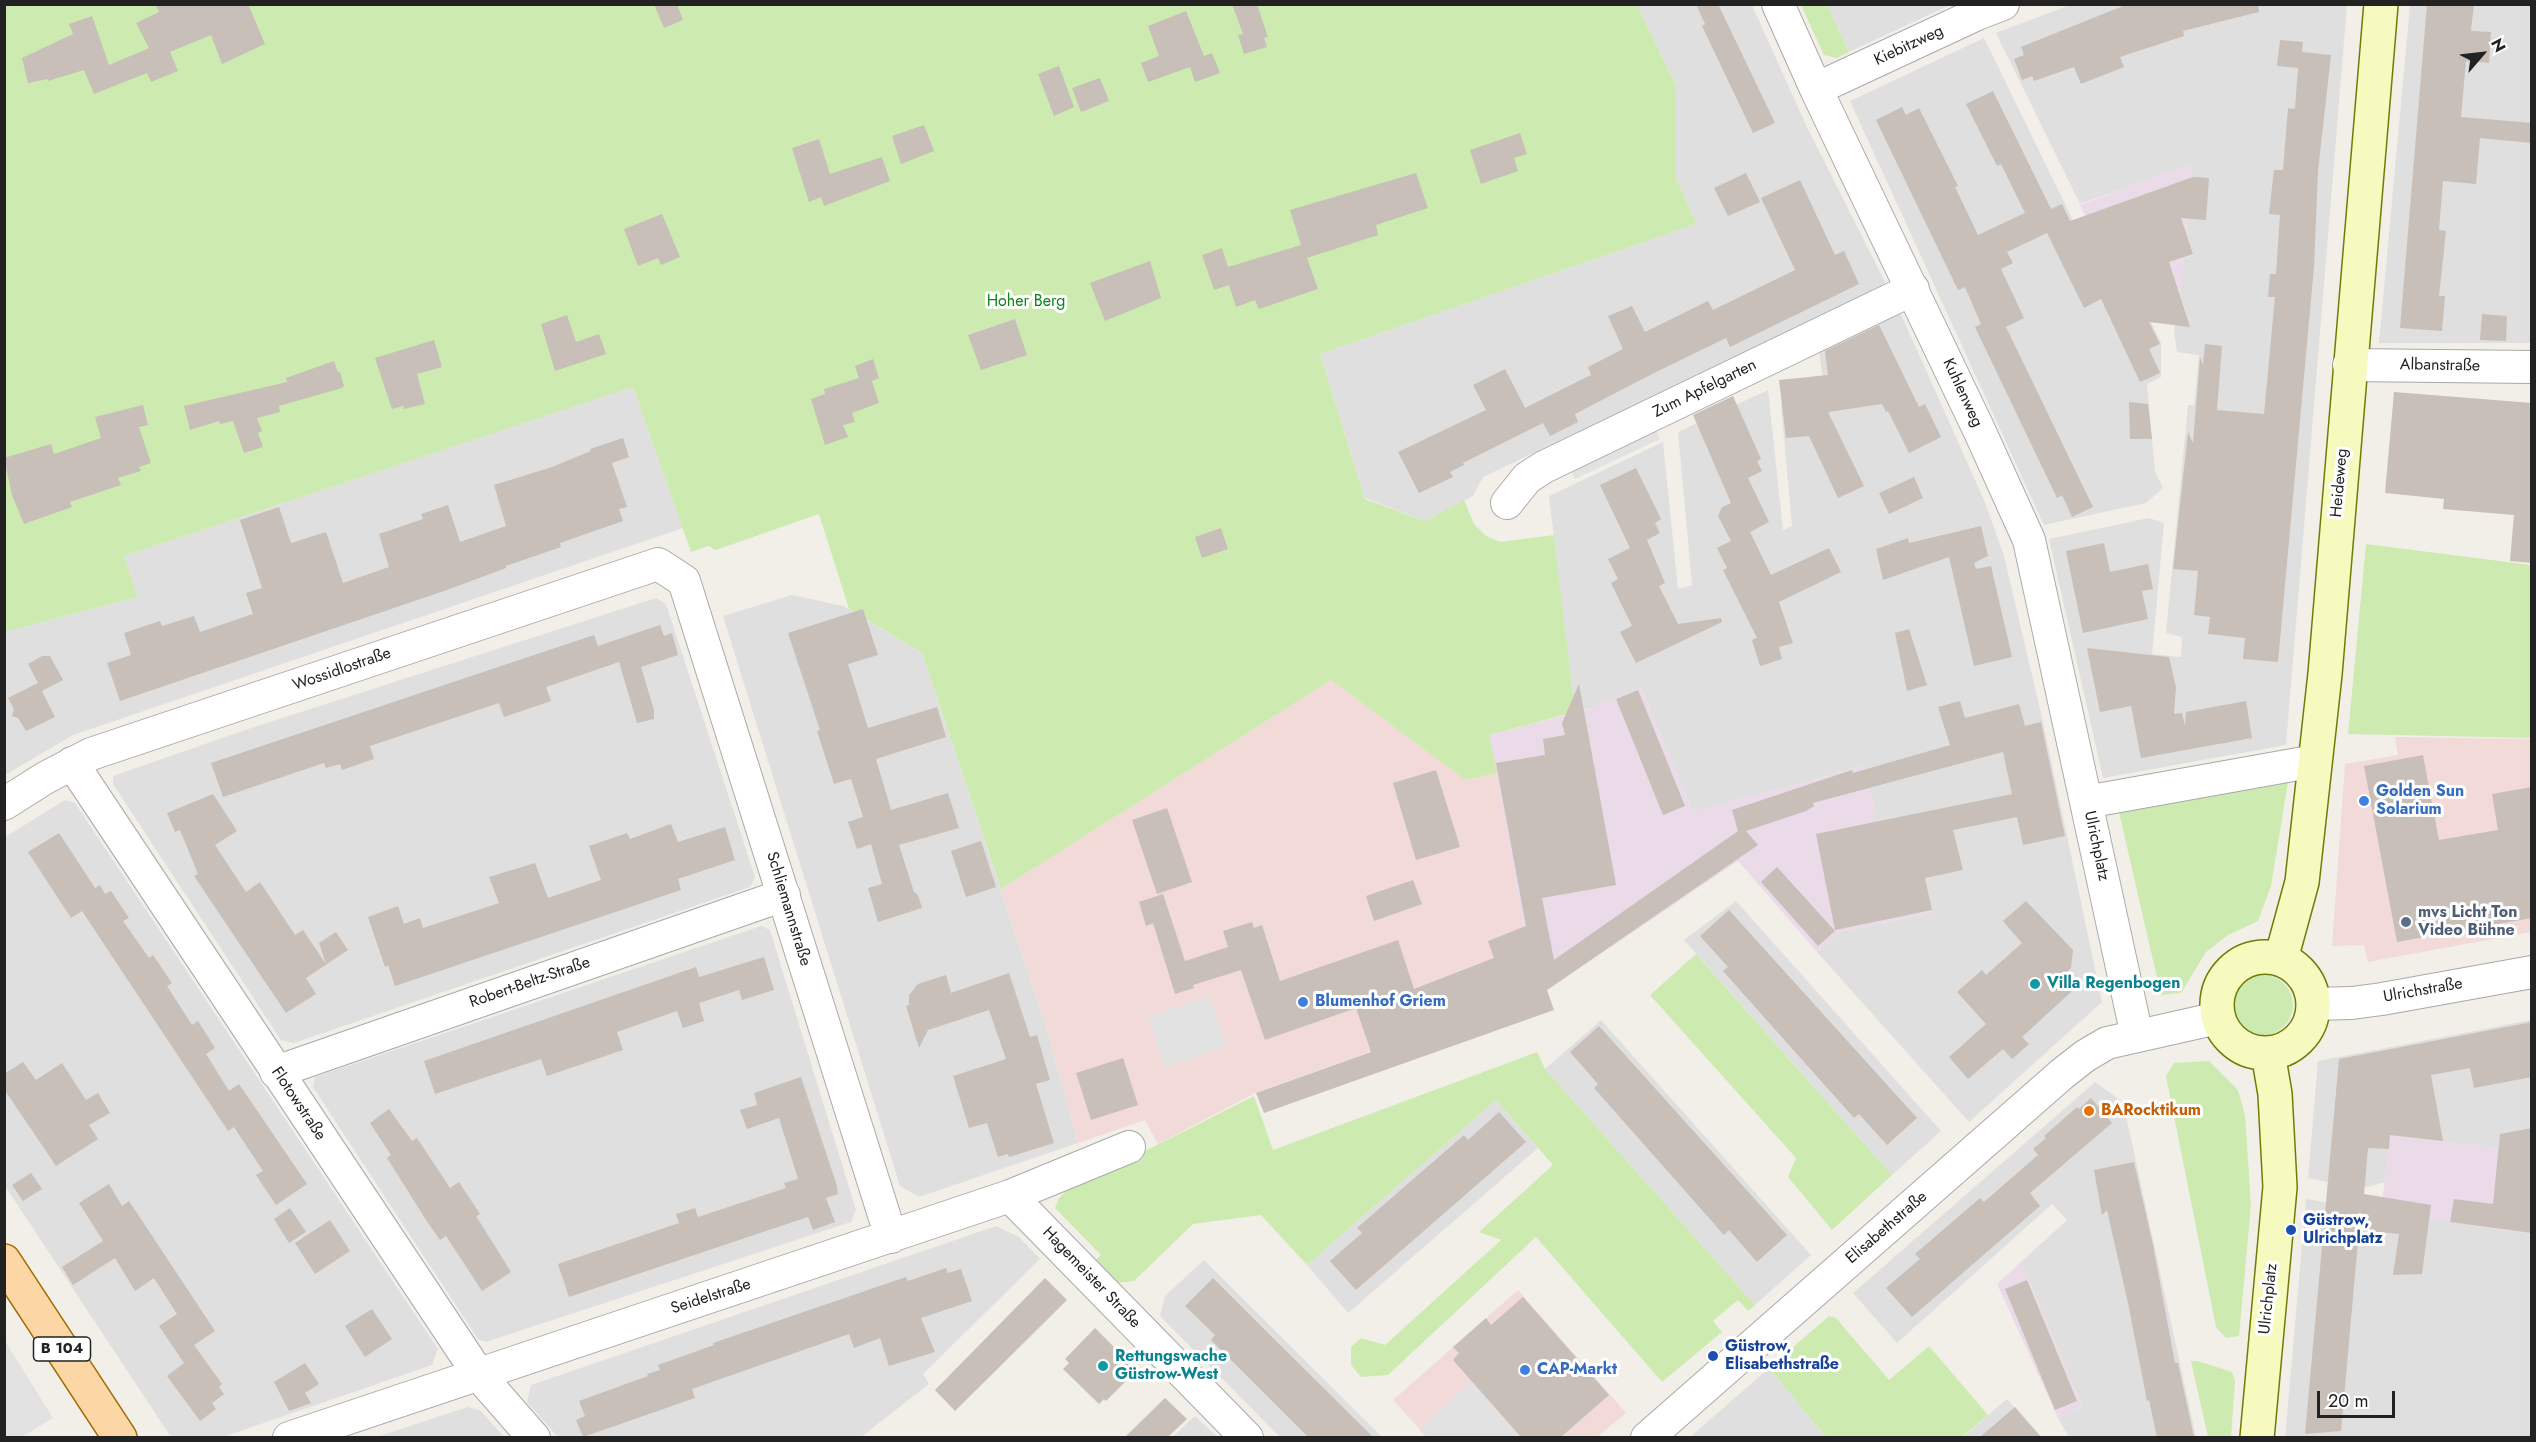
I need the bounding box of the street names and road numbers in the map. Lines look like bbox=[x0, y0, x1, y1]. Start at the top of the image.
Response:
street label: Kiebitzweg bbox=[1871, 22, 1947, 70]
street label: Zum Apfelgarten bbox=[1650, 356, 1760, 422]
street label: Kuhlenweg bbox=[1938, 356, 1986, 430]
street label: Albanstraße bbox=[2400, 356, 2480, 376]
street label: Heideweg bbox=[2327, 448, 2353, 518]
street label: Wossidlostraße bbox=[290, 644, 394, 696]
street label: Ulrichplatz bbox=[2079, 809, 2113, 883]
street label: Schliemannstraße bbox=[761, 849, 815, 969]
street label: Robert-Beltz-Straße bbox=[467, 953, 593, 1013]
street label: Ulrichstraße bbox=[2382, 975, 2464, 1007]
street label: Flotowstraße bbox=[266, 1064, 330, 1144]
street label: Elisabethstraße bbox=[1843, 1188, 1931, 1268]
street label: Hagemeister Straße bbox=[1038, 1223, 1144, 1333]
street label: Ulrichplatz bbox=[2256, 1263, 2282, 1335]
street label: Seidelstraße bbox=[669, 1275, 753, 1319]
road number: B 104 bbox=[34, 1337, 90, 1361]

